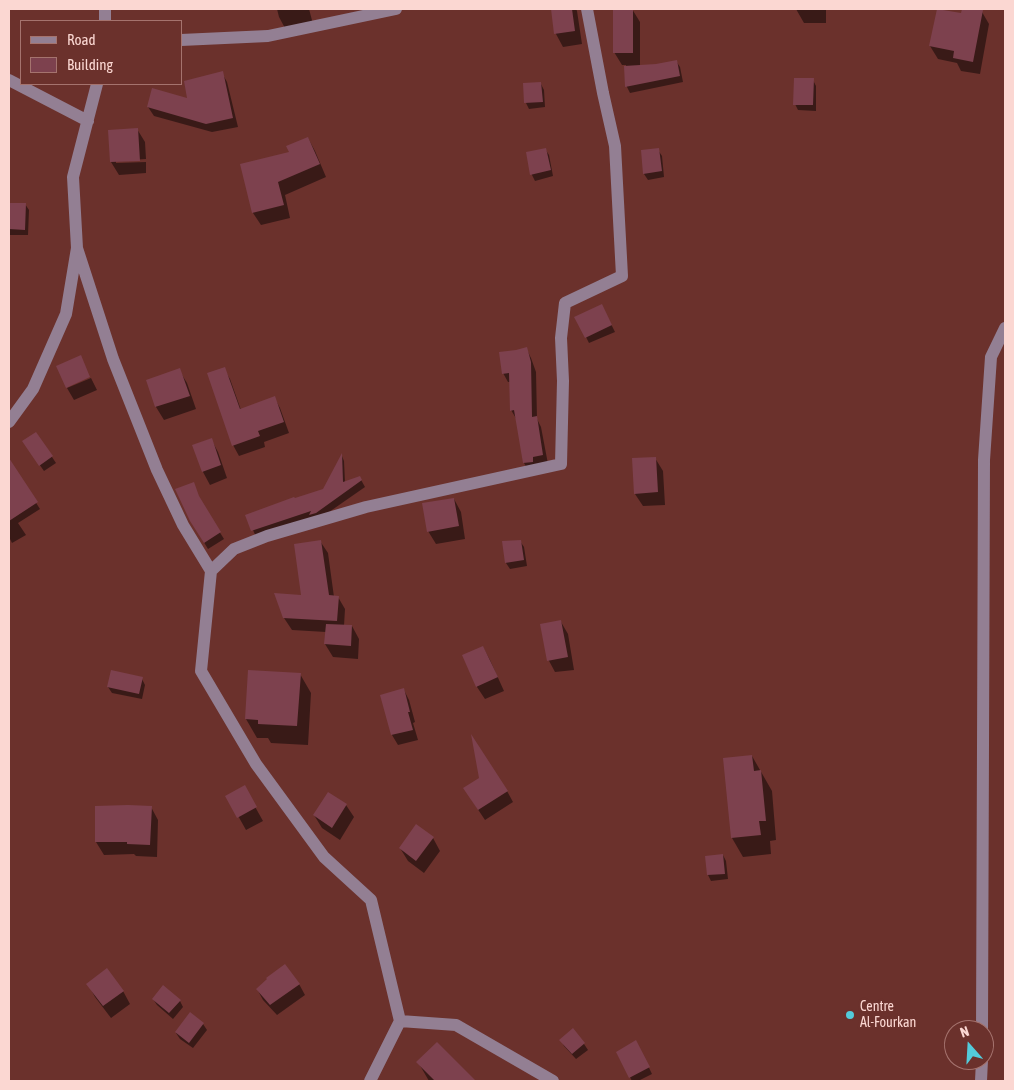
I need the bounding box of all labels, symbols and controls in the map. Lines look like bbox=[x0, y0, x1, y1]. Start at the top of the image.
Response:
legend bbox=[20, 20, 182, 85]
text: Road bbox=[67, 31, 96, 48]
text: Building bbox=[67, 56, 113, 73]
place label: Centre Al-Fourkan bbox=[860, 999, 916, 1032]
marker: Centre Al-Fourkan bbox=[844, 1009, 856, 1021]
north arrow bbox=[944, 1020, 994, 1070]
text: N bbox=[958, 1023, 971, 1041]

